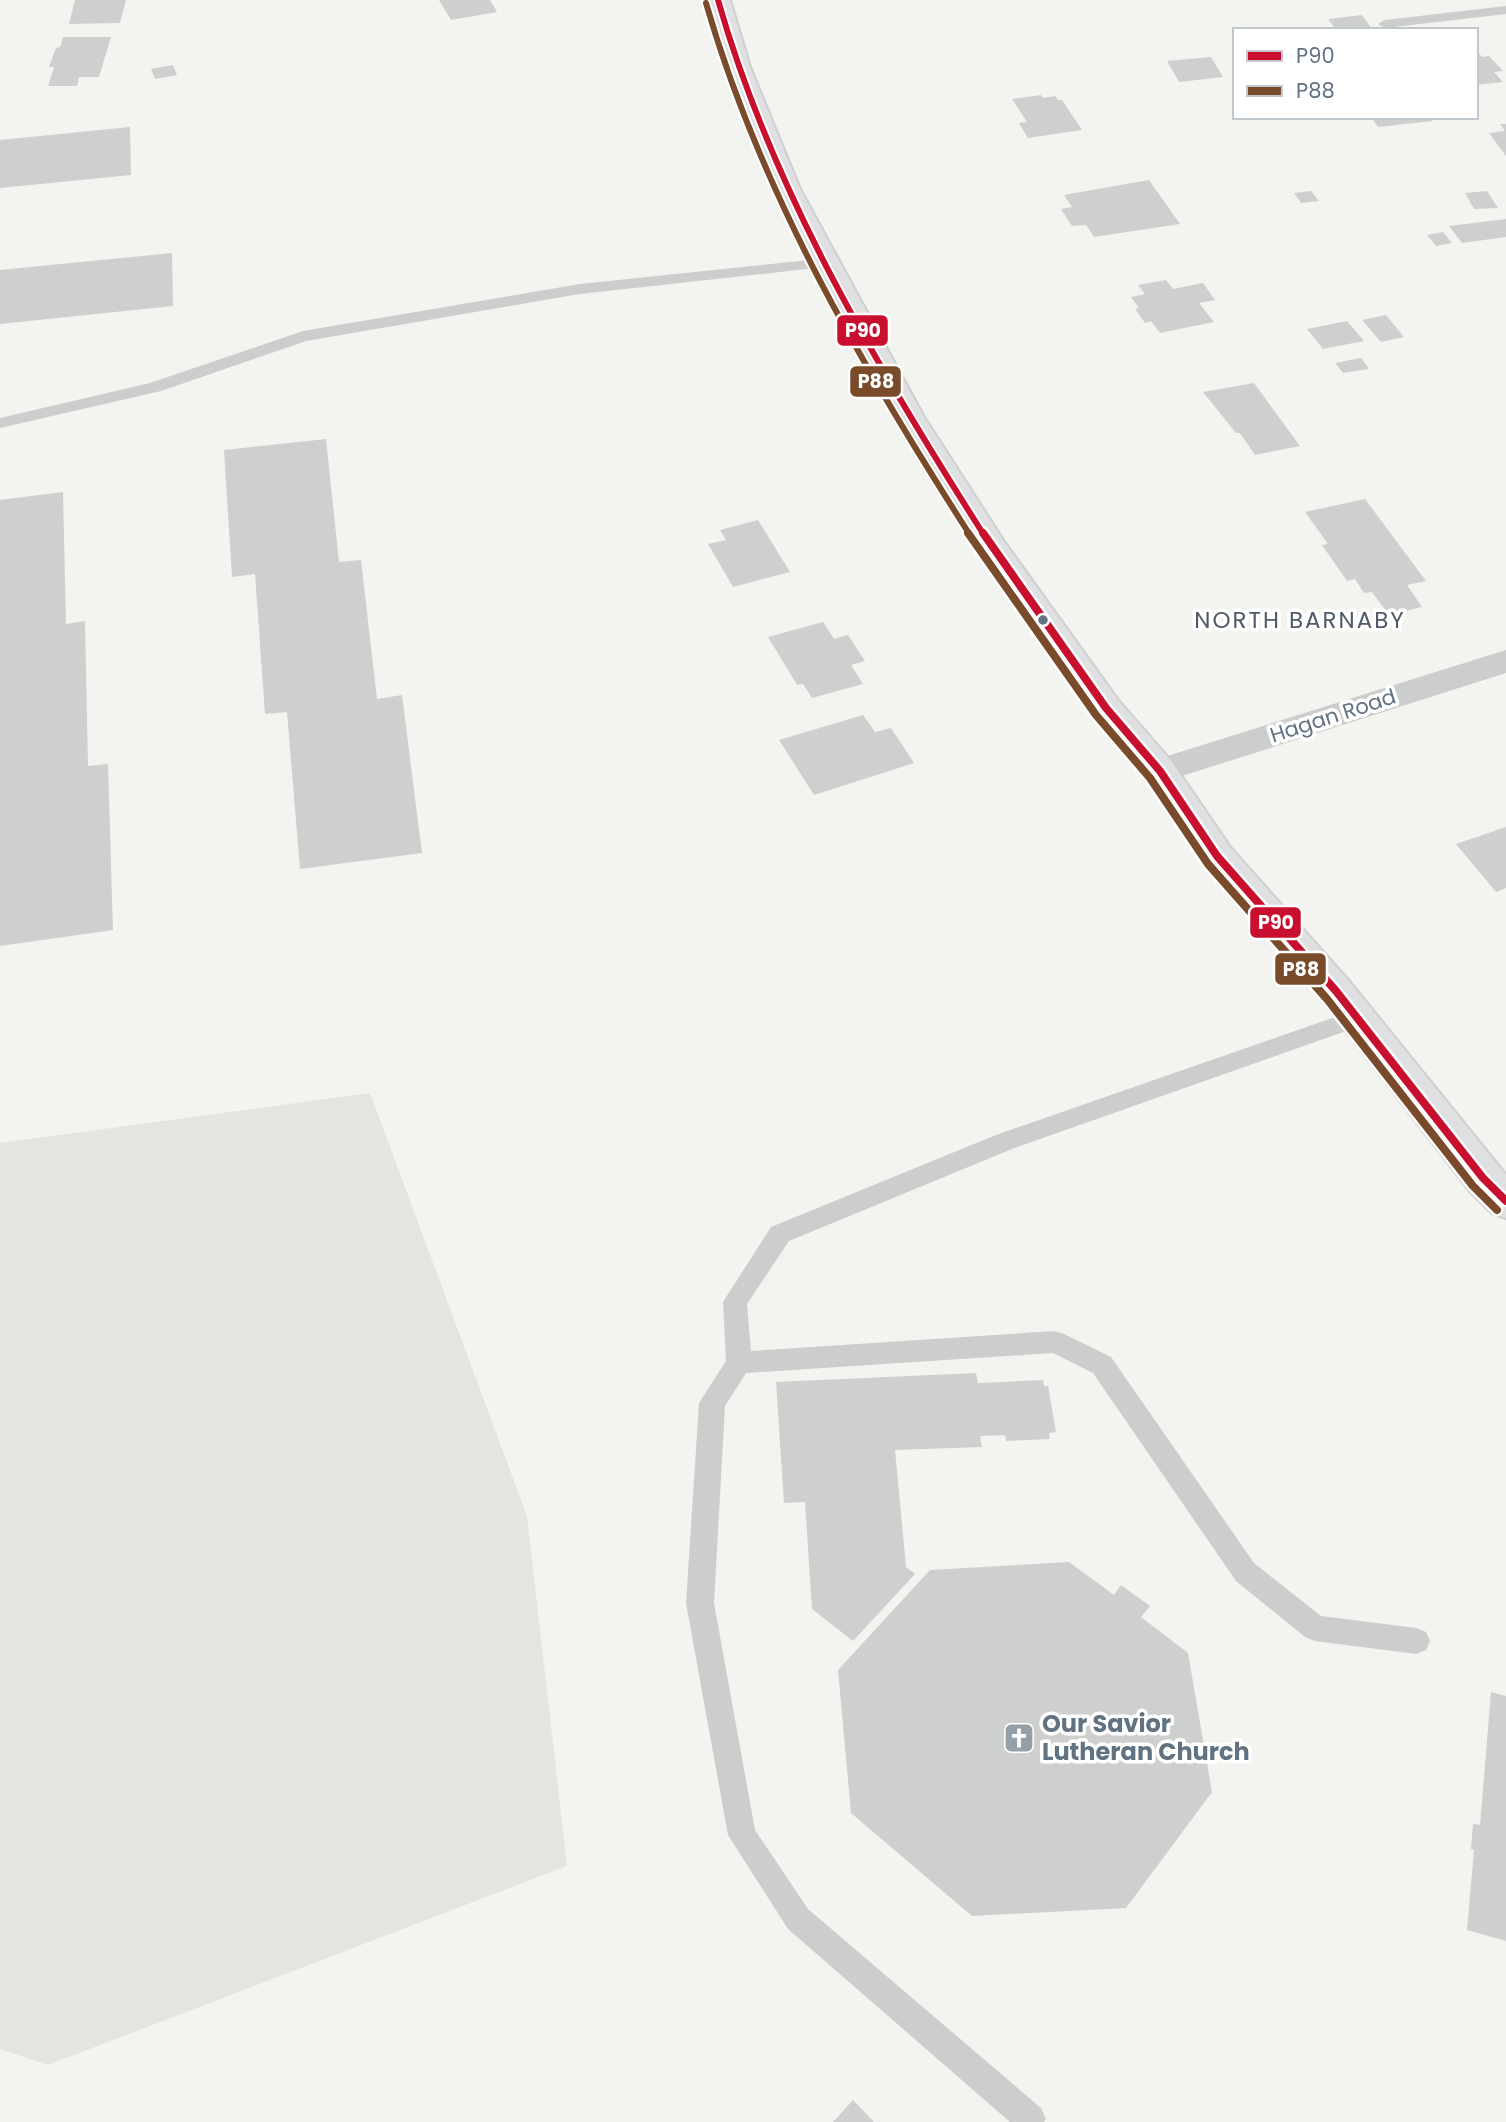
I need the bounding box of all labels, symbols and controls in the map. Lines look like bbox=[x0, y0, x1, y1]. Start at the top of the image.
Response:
legend bbox=[1233, 28, 1478, 119]
text: P90 bbox=[1296, 41, 1335, 70]
text: P88 bbox=[1296, 76, 1335, 105]
line badge: P90 bbox=[836, 314, 889, 347]
text: P90 bbox=[845, 317, 881, 344]
line badge: P88 bbox=[849, 365, 902, 398]
text: P88 bbox=[858, 368, 894, 395]
district label: NORTH BARNABY bbox=[1194, 604, 1406, 636]
unlabelled marker bbox=[1036, 613, 1050, 627]
street label: Hagan Road bbox=[1266, 682, 1400, 750]
line badge: P90 bbox=[1249, 906, 1302, 939]
text: P90 bbox=[1258, 909, 1294, 936]
line badge: P88 bbox=[1274, 952, 1327, 986]
text: P88 bbox=[1283, 956, 1319, 983]
place label: Our Savior Lutheran Church bbox=[1042, 1707, 1250, 1768]
church icon: Our Savior Lutheran Church bbox=[1002, 1721, 1036, 1755]

